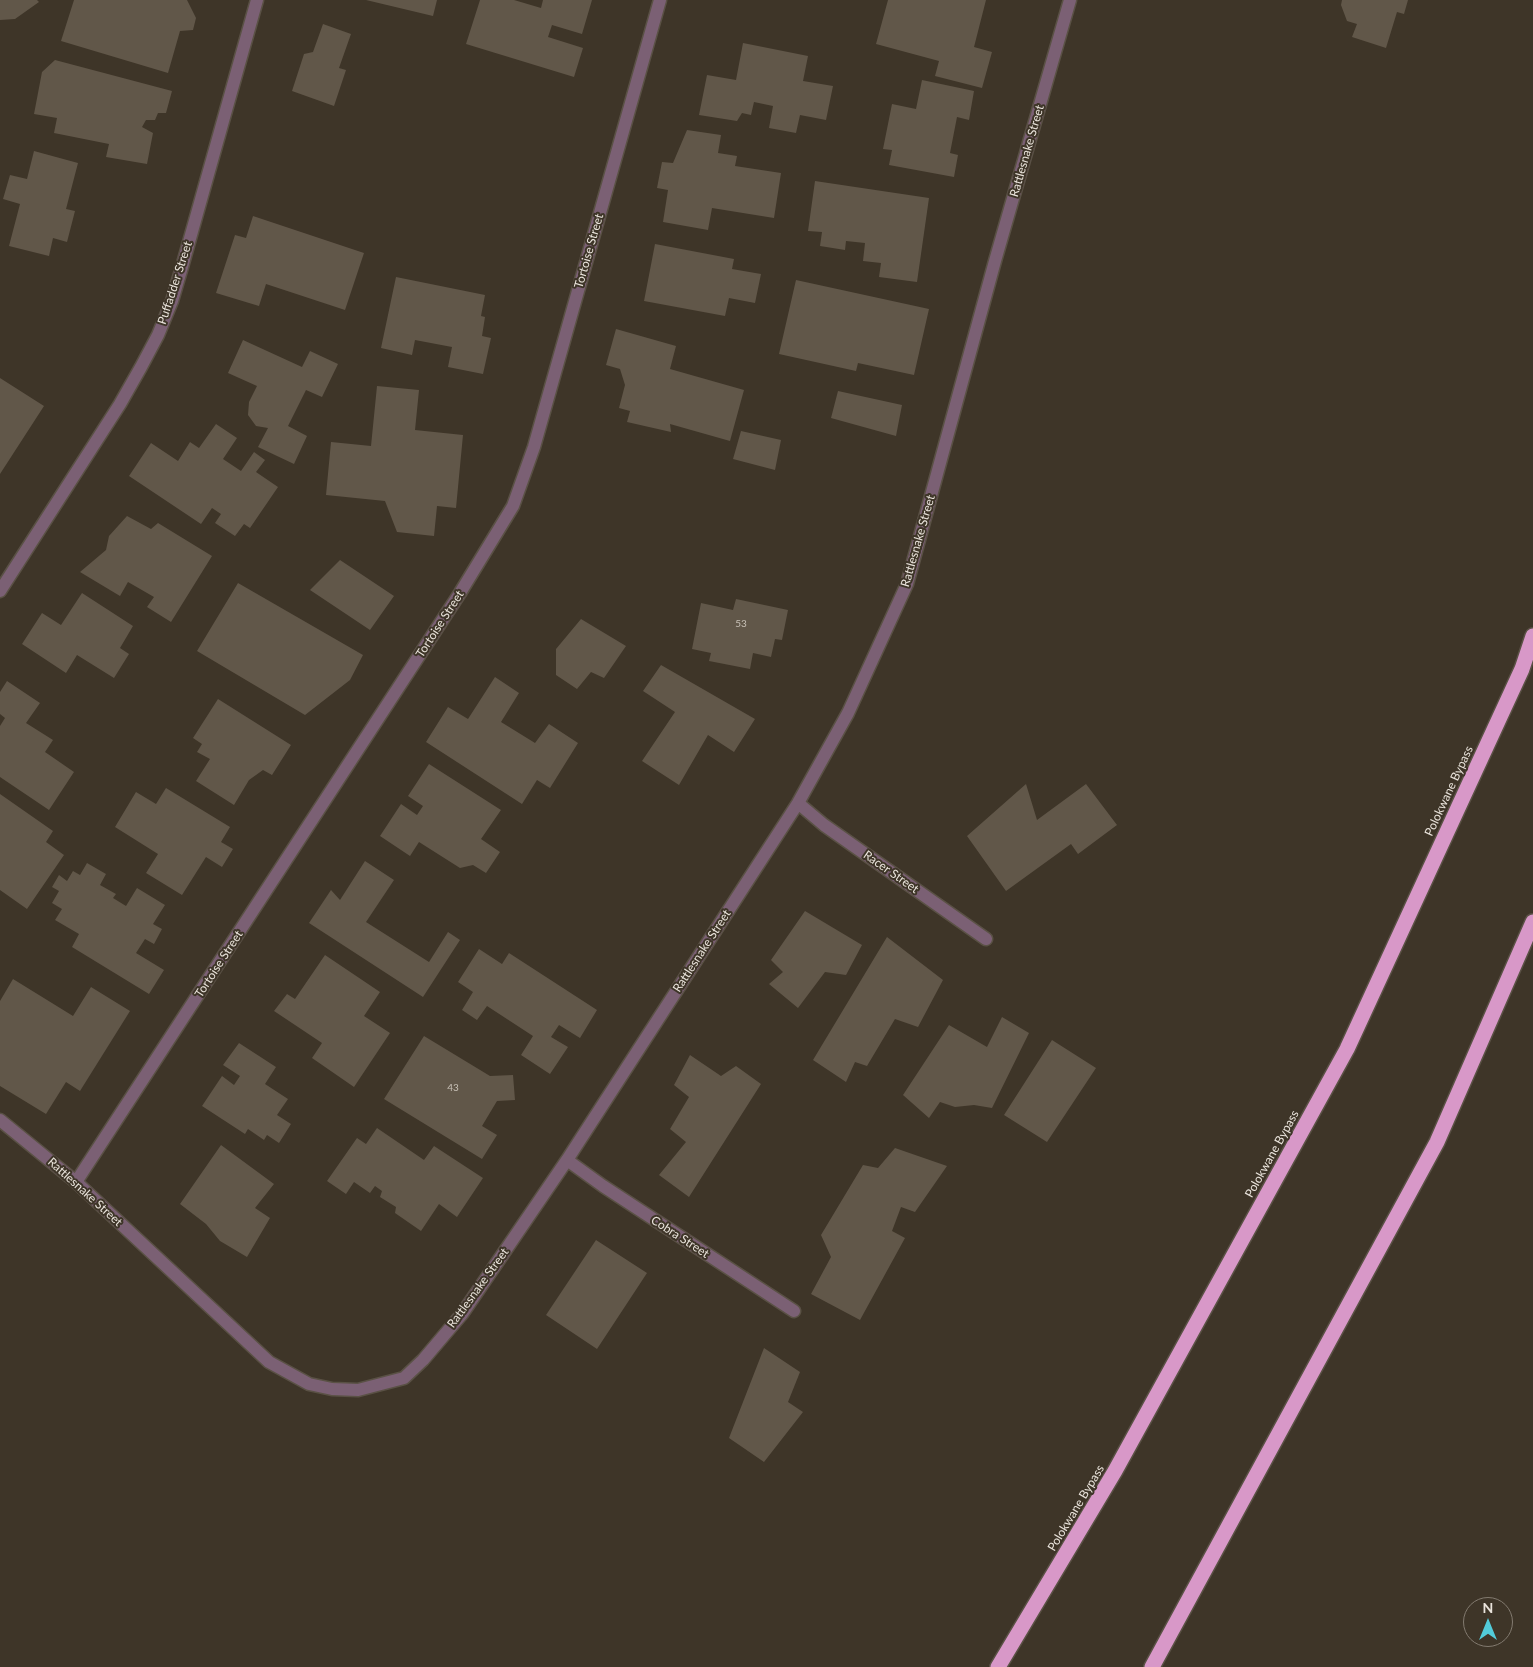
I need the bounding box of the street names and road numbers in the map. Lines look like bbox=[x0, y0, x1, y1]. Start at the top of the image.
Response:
street label: Rattlesnake Street bbox=[1007, 103, 1047, 199]
street label: Tortoise Street bbox=[571, 212, 607, 290]
street label: Puffadder Street bbox=[155, 240, 195, 326]
street label: Rattlesnake Street bbox=[898, 493, 938, 589]
street label: Tortoise Street bbox=[413, 588, 467, 660]
street label: Polokwane Bypass bbox=[1422, 744, 1476, 838]
street label: Racer Street bbox=[860, 848, 922, 896]
street label: Rattlesnake Street bbox=[670, 907, 734, 995]
street label: Tortoise Street bbox=[192, 928, 246, 1000]
street label: Polokwane Bypass bbox=[1242, 1108, 1302, 1200]
street label: Rattlesnake Street bbox=[45, 1155, 125, 1229]
street label: Cobra Street bbox=[648, 1213, 712, 1261]
street label: Rattlesnake Street bbox=[444, 1245, 512, 1331]
street label: Polokwane Bypass bbox=[1045, 1462, 1107, 1554]

